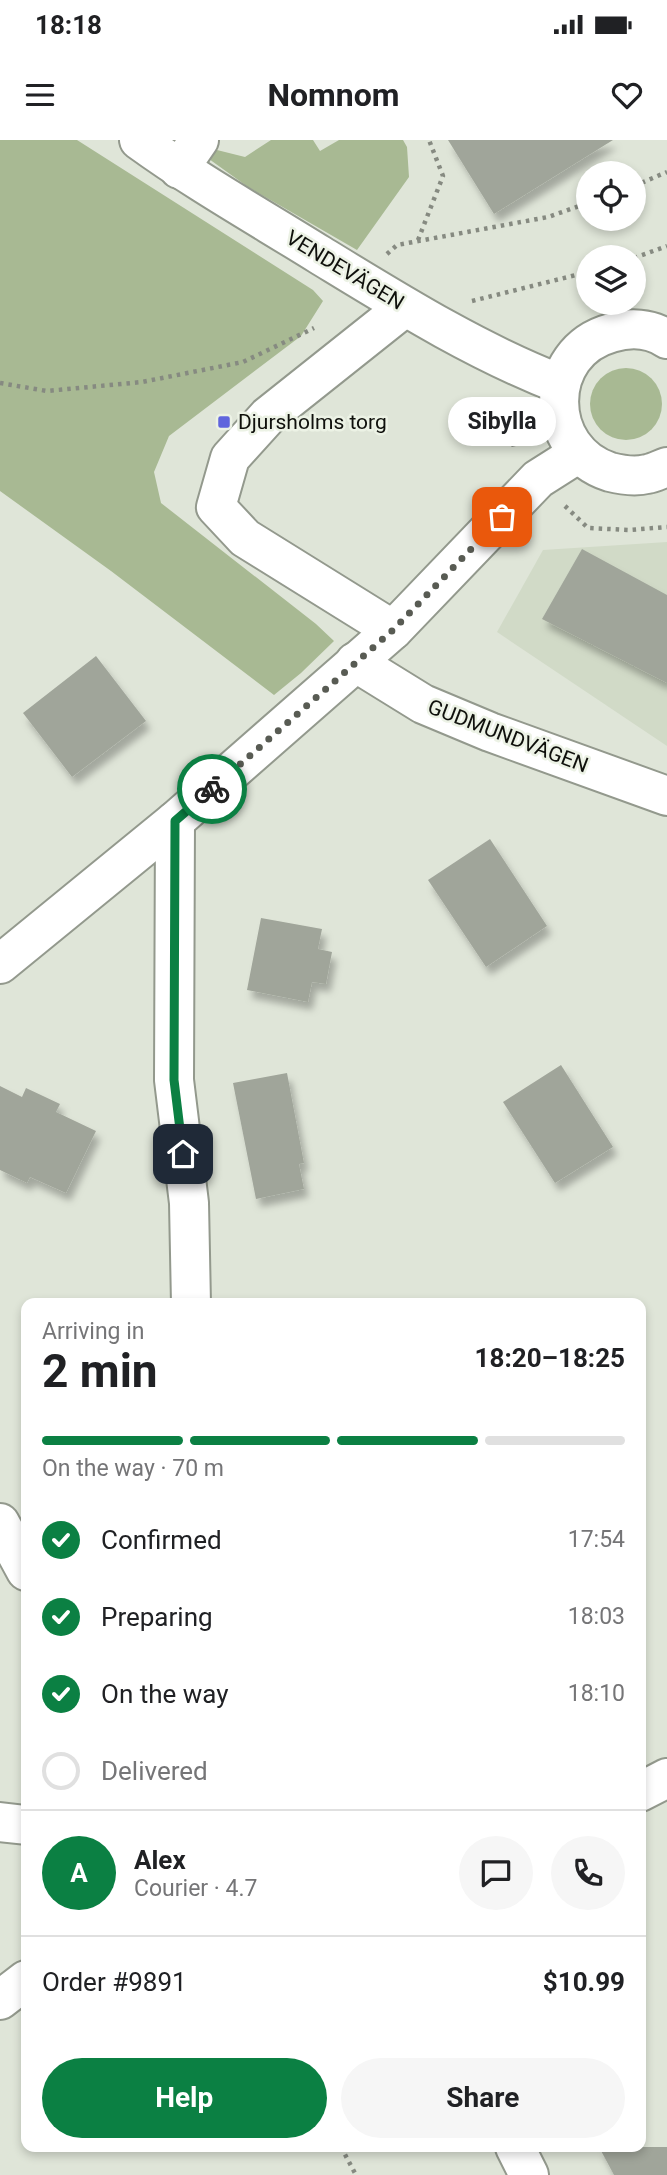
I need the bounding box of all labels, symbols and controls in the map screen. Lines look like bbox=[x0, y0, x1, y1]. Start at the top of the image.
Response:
text: 18:18 bbox=[35, 10, 102, 40]
icon: menu bbox=[21, 76, 59, 114]
text: Nomnom bbox=[267, 76, 400, 114]
icon: heart bbox=[608, 76, 646, 114]
map controls bbox=[576, 161, 646, 315]
button: locate bbox=[576, 161, 646, 231]
street label: VENDEVÄGEN bbox=[282, 225, 408, 315]
button: layers bbox=[576, 245, 646, 315]
callout: Sibylla bbox=[448, 398, 556, 447]
text: Sibylla bbox=[467, 408, 537, 435]
place label: Djursholms torg bbox=[238, 410, 387, 434]
marker: Djursholms torg bbox=[216, 414, 232, 430]
pin bbox=[472, 487, 532, 547]
icon: bag bbox=[483, 498, 521, 536]
street label: GUDMUNDVÄGEN bbox=[425, 694, 591, 778]
courier bbox=[177, 754, 247, 824]
icon: bike bbox=[193, 770, 231, 808]
pin bbox=[153, 1124, 213, 1184]
icon: home bbox=[164, 1135, 202, 1173]
text: Arriving in bbox=[42, 1318, 145, 1345]
text: 18:20–18:25 bbox=[475, 1343, 625, 1373]
text: 2 min bbox=[42, 1344, 158, 1398]
text: On the way · 70 m bbox=[42, 1455, 224, 1482]
icon: check bbox=[42, 1521, 80, 1559]
text: Confirmed bbox=[101, 1525, 222, 1555]
text: 17:54 bbox=[568, 1526, 625, 1553]
icon: check bbox=[42, 1598, 80, 1636]
text: Preparing bbox=[101, 1602, 213, 1632]
text: 18:03 bbox=[568, 1603, 625, 1630]
icon: check bbox=[42, 1675, 80, 1713]
text: On the way bbox=[101, 1679, 229, 1709]
text: 18:10 bbox=[568, 1680, 625, 1707]
text: Delivered bbox=[101, 1756, 208, 1786]
button: chat bbox=[459, 1836, 533, 1910]
button: phone bbox=[551, 1836, 625, 1910]
text: Alex bbox=[134, 1845, 186, 1875]
text: A bbox=[70, 1858, 88, 1888]
text: Courier · 4.7 bbox=[134, 1875, 257, 1902]
text: Order #9891 bbox=[42, 1967, 187, 1997]
text: $10.99 bbox=[543, 1967, 625, 1997]
button: Help bbox=[42, 2058, 327, 2138]
button: Share bbox=[341, 2058, 625, 2138]

